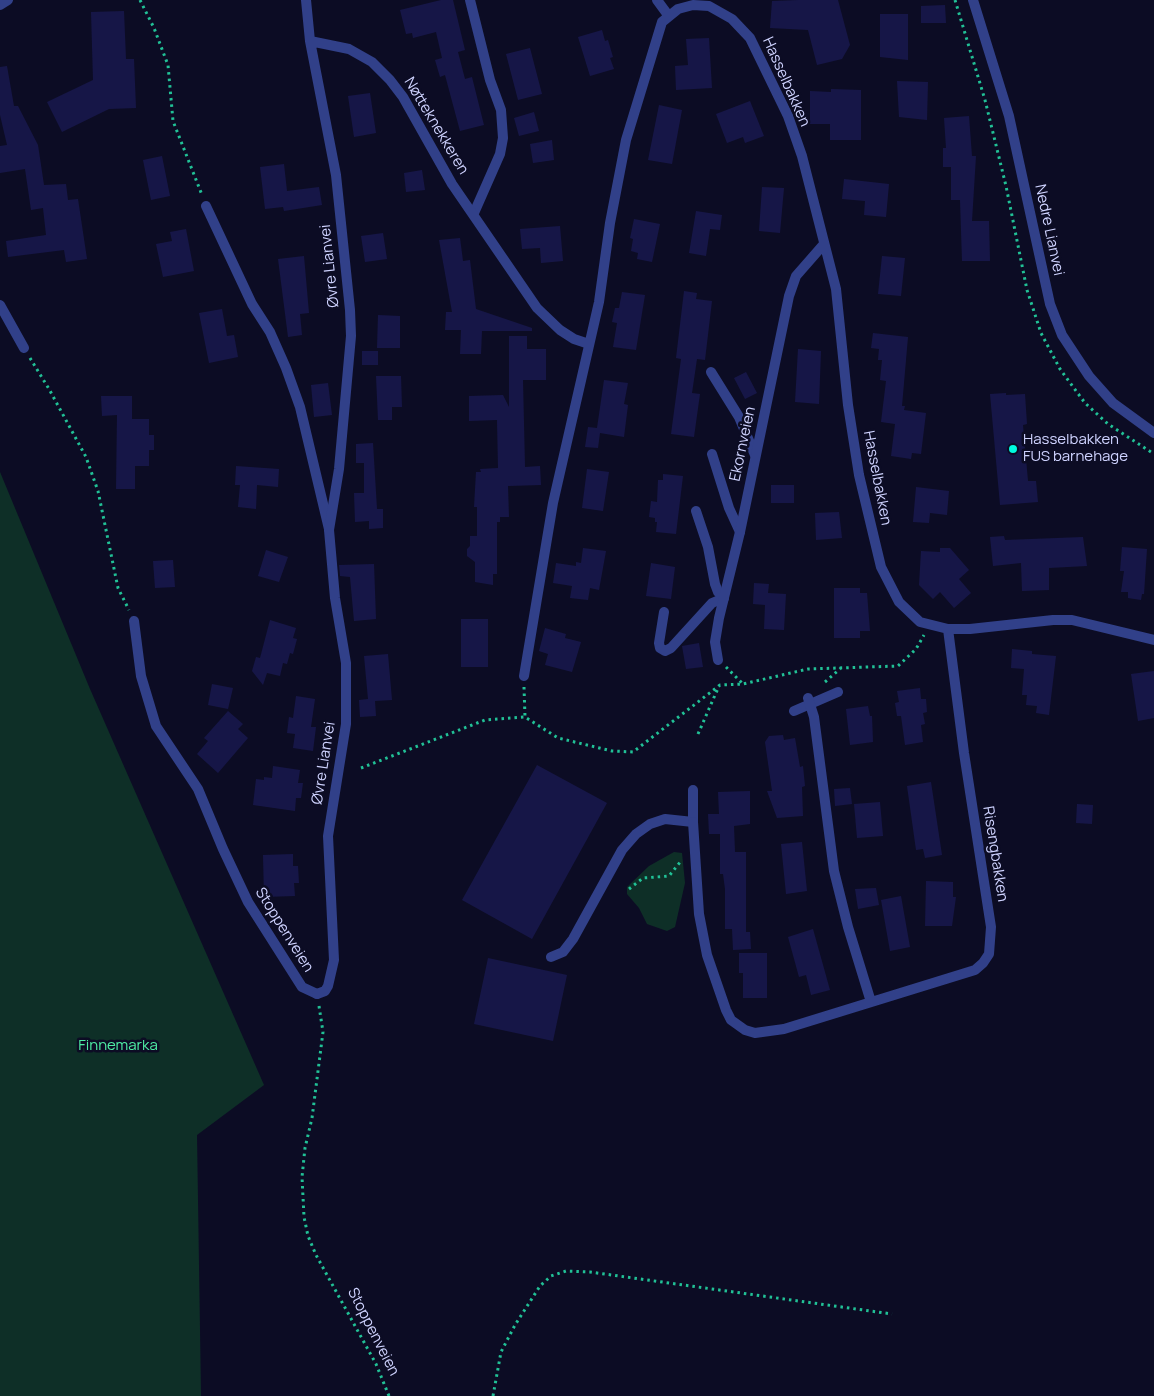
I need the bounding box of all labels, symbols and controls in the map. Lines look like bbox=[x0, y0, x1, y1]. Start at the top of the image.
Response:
street label: Hasselbakken bbox=[758, 34, 814, 130]
street label: Nøtteknekkeren bbox=[400, 74, 472, 178]
street label: Nedre Lianvei bbox=[1031, 183, 1067, 277]
street label: Øvre Lianvei bbox=[317, 224, 343, 308]
street label: Ekornveien bbox=[726, 405, 760, 483]
street label: Hasselbakken bbox=[859, 429, 895, 527]
place label: Hasselbakken FUS barnehage bbox=[1023, 431, 1128, 466]
marker: Hasselbakken FUS barnehage bbox=[1007, 443, 1019, 455]
street label: Øvre Lianvei bbox=[309, 720, 339, 806]
street label: Risengbakken bbox=[979, 805, 1011, 903]
street label: Stoppenveien bbox=[251, 884, 317, 976]
park label: Finnemarka bbox=[78, 1037, 158, 1055]
street label: Stoppenveien bbox=[343, 1285, 403, 1379]

